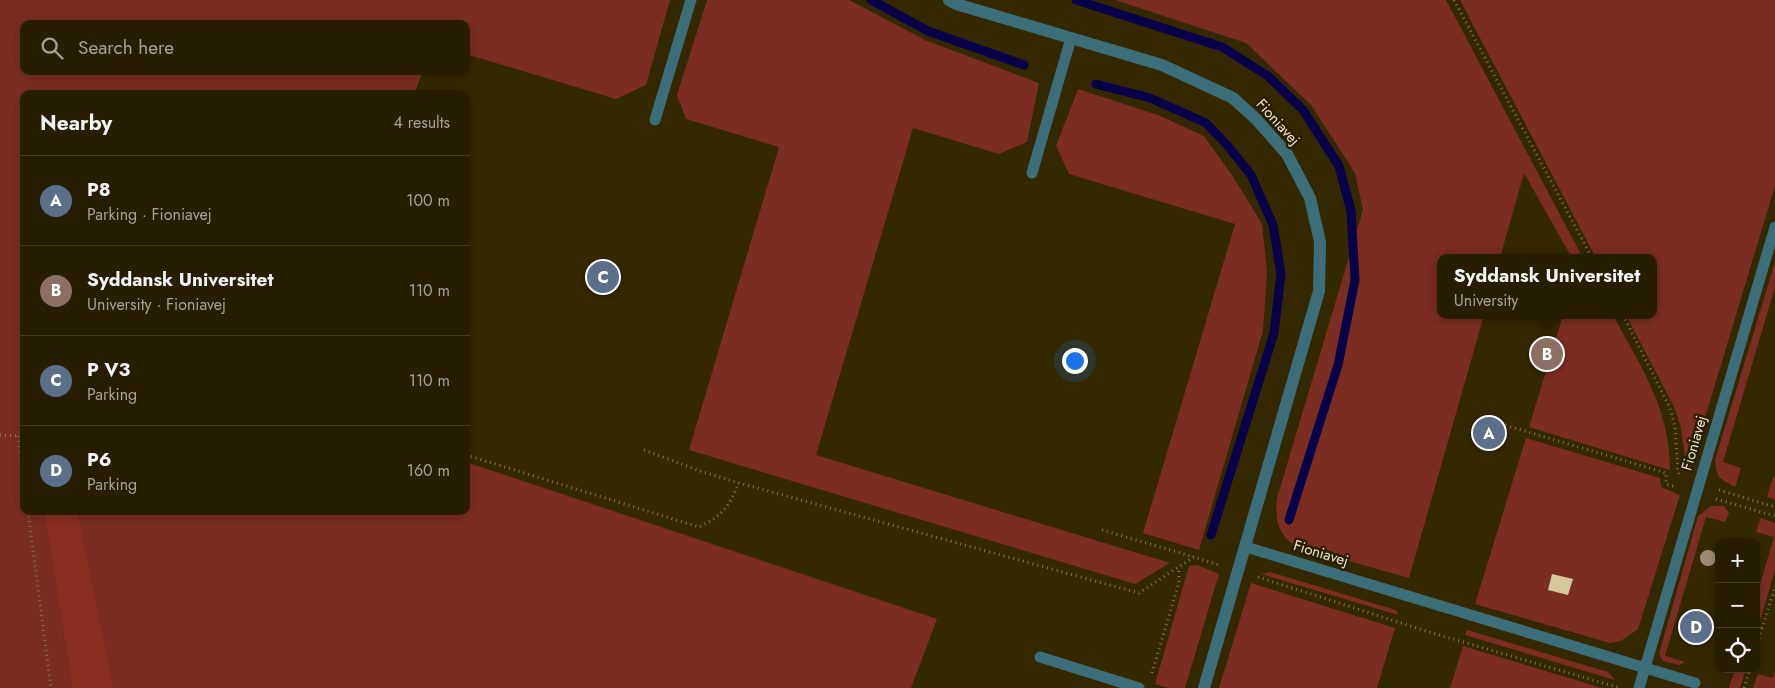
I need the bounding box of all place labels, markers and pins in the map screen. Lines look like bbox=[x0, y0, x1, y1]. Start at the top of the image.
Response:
pin: C bbox=[587, 258, 619, 296]
pin: B bbox=[1531, 335, 1563, 373]
pin: A bbox=[1473, 414, 1505, 452]
pin: D bbox=[1680, 608, 1712, 646]

